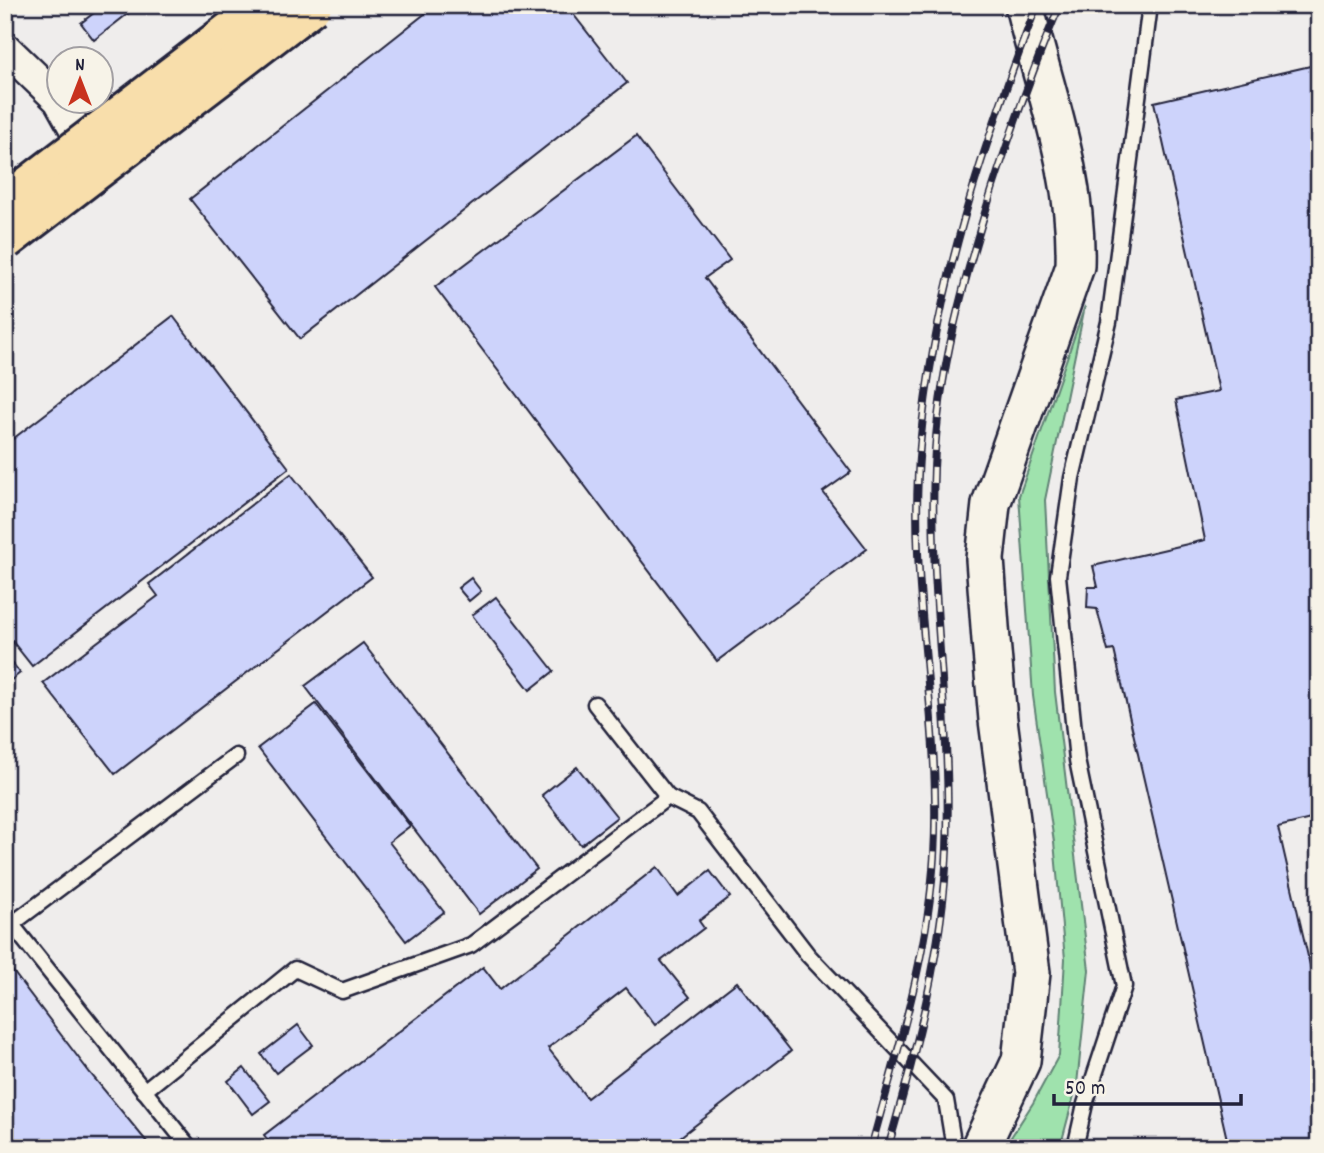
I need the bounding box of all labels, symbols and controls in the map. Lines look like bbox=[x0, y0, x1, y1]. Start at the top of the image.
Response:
north arrow bbox=[46, 46, 116, 116]
text: N bbox=[75, 53, 85, 80]
scale bar bbox=[1054, 1062, 1242, 1106]
text: 50 m bbox=[1065, 1075, 1105, 1105]

